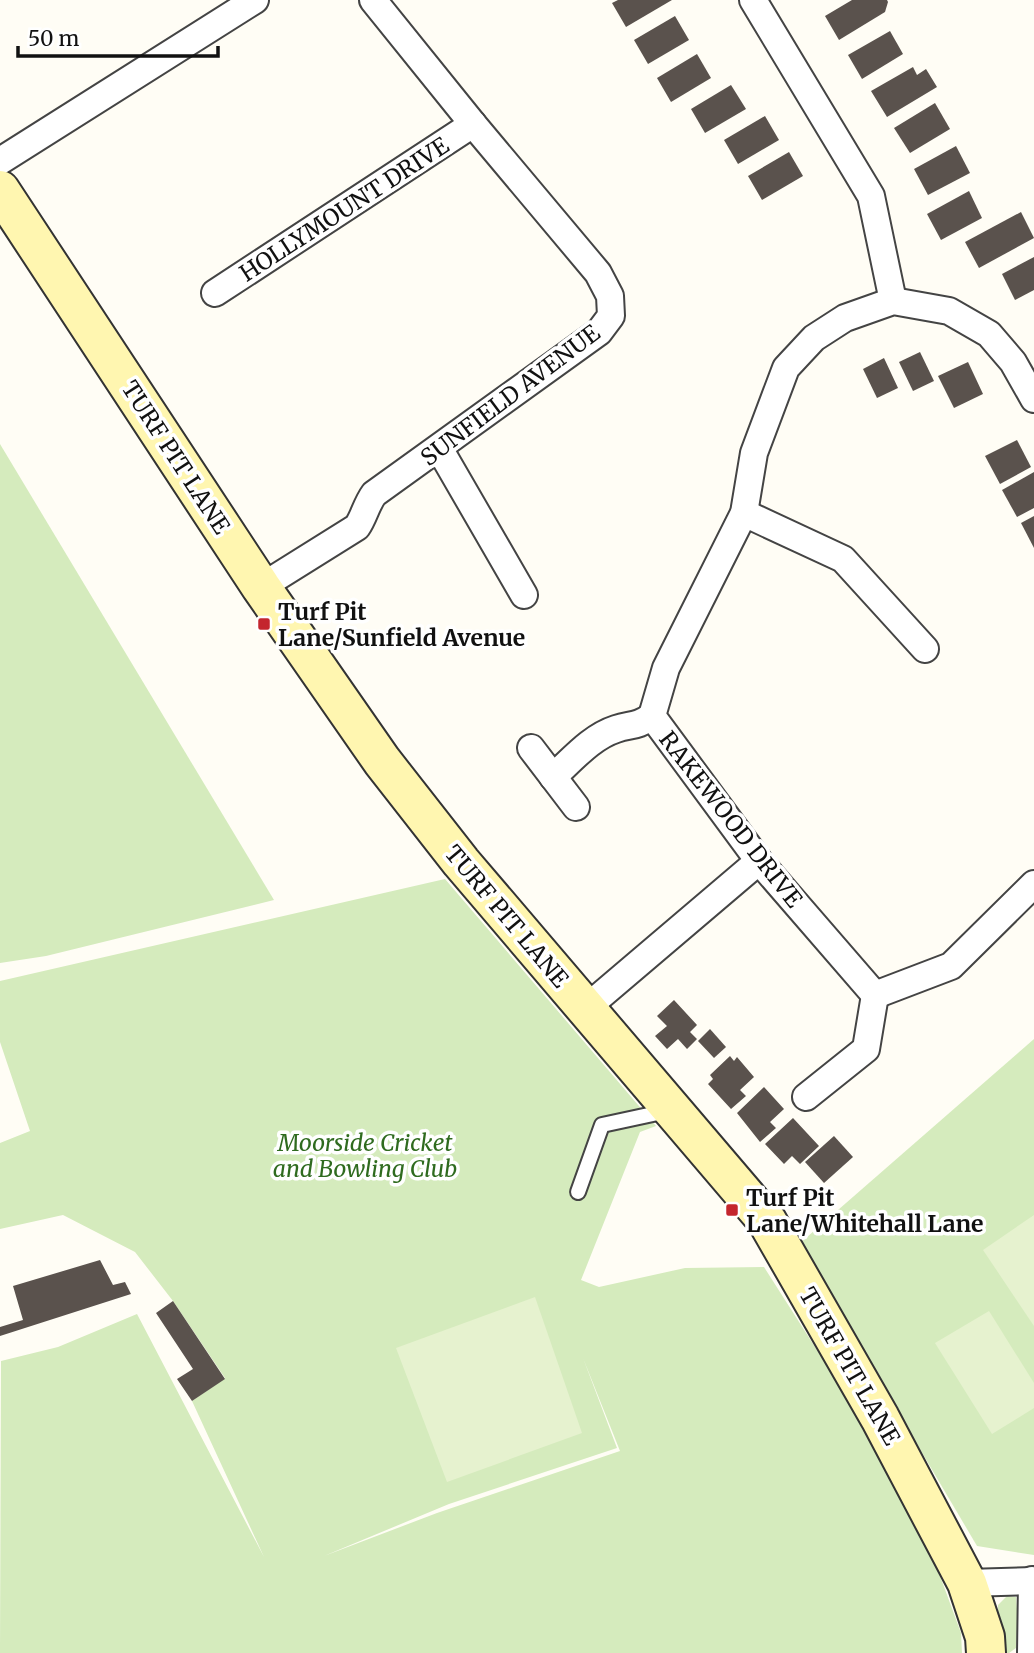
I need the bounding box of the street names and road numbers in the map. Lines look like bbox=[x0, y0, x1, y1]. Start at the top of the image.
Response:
street label: HOLLYMOUNT DRIVE bbox=[234, 130, 454, 287]
street label: SUNFIELD AVENUE bbox=[415, 318, 606, 472]
street label: TURF PIT LANE bbox=[116, 375, 237, 539]
street label: RAKEWOOD DRIVE bbox=[653, 725, 809, 913]
street label: TURF PIT LANE bbox=[439, 839, 575, 993]
street label: TURF PIT LANE bbox=[793, 1282, 907, 1450]

